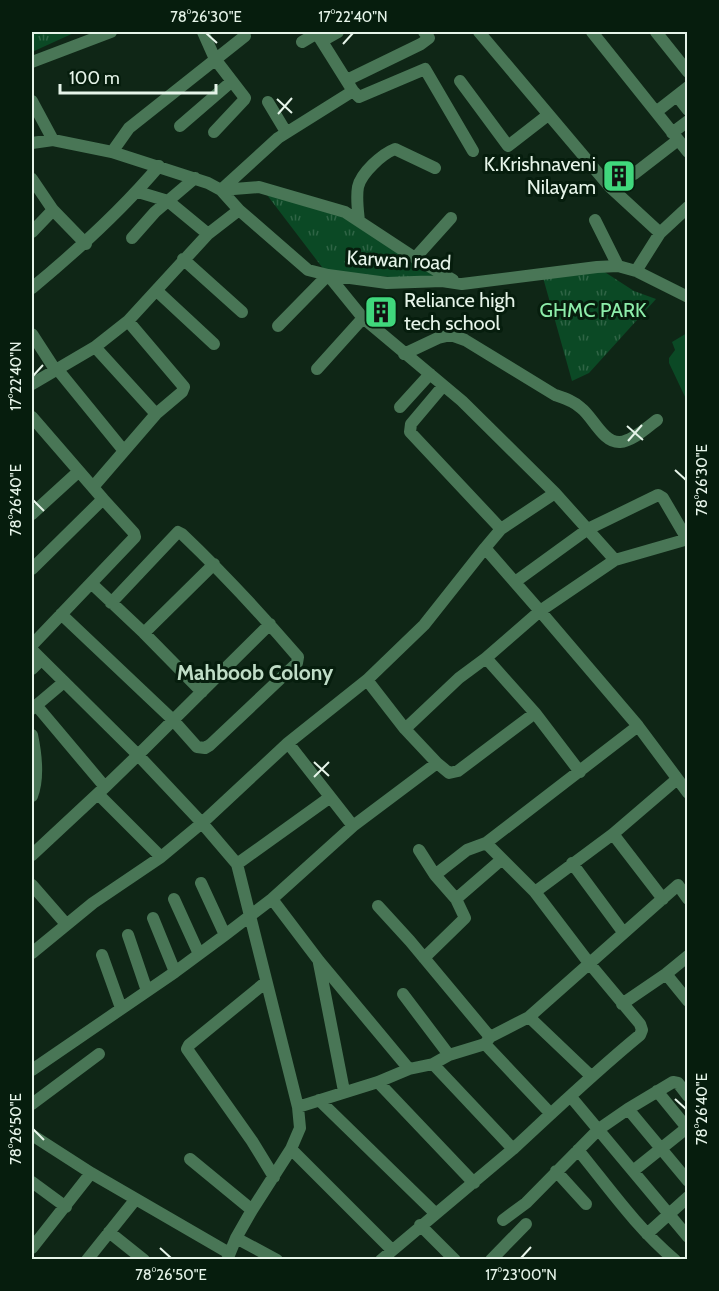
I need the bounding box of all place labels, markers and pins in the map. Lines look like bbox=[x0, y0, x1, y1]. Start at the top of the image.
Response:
place label: K.Krishnaveni Nilayam bbox=[484, 152, 596, 199]
building icon: K.Krishnaveni Nilayam bbox=[601, 158, 637, 194]
place label: Reliance high tech school bbox=[404, 288, 515, 335]
building icon: Reliance high tech school bbox=[363, 294, 399, 330]

